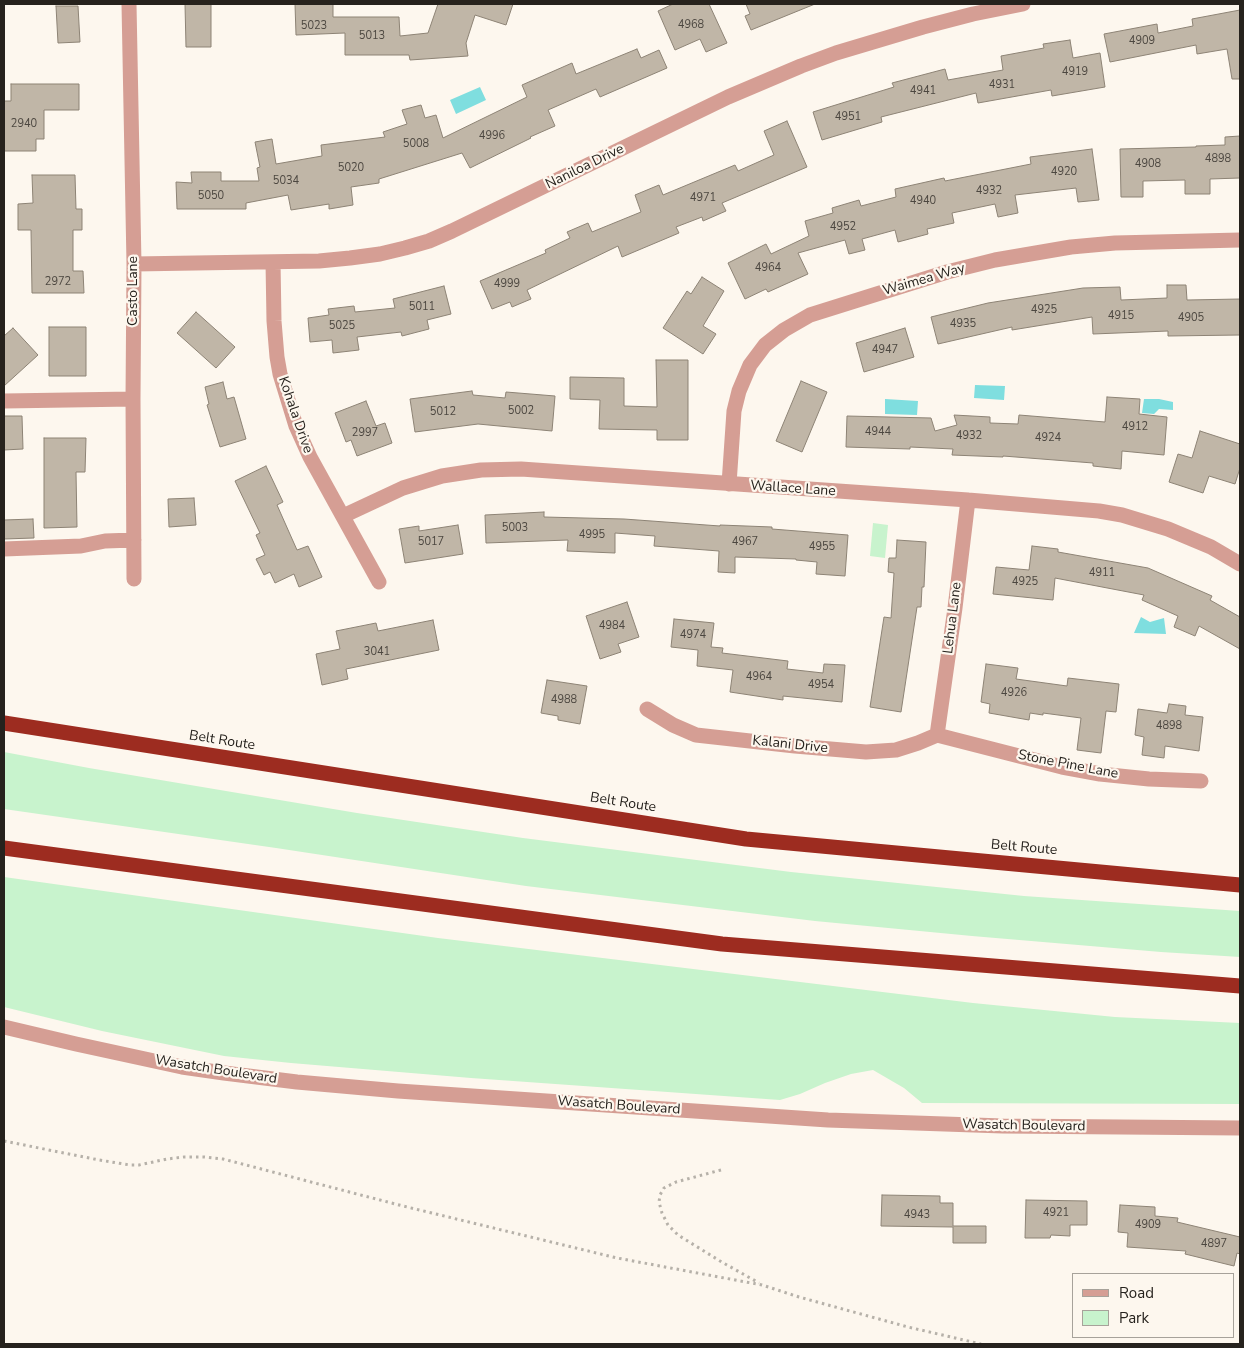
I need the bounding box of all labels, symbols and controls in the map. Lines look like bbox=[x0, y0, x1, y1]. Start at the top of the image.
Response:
house number: 4968 bbox=[678, 18, 704, 32]
house number: 5023 bbox=[301, 19, 327, 33]
house number: 5013 bbox=[359, 29, 385, 43]
house number: 4909 bbox=[1129, 34, 1155, 48]
house number: 4919 bbox=[1062, 65, 1088, 79]
house number: 4931 bbox=[989, 78, 1015, 92]
house number: 4941 bbox=[910, 84, 936, 98]
house number: 4951 bbox=[835, 110, 861, 124]
house number: 2940 bbox=[11, 117, 37, 131]
house number: 4996 bbox=[479, 129, 505, 143]
house number: 5008 bbox=[403, 137, 429, 151]
street label: Naniloa Drive bbox=[543, 141, 627, 193]
house number: 4898 bbox=[1205, 152, 1231, 166]
house number: 4908 bbox=[1135, 157, 1161, 171]
house number: 5020 bbox=[338, 161, 364, 175]
house number: 4920 bbox=[1051, 165, 1077, 179]
house number: 5034 bbox=[273, 174, 299, 188]
house number: 4932 bbox=[976, 184, 1002, 198]
house number: 5050 bbox=[198, 189, 224, 203]
house number: 4971 bbox=[690, 191, 716, 205]
house number: 4940 bbox=[910, 194, 936, 208]
house number: 4952 bbox=[830, 220, 856, 234]
street label: Casto Lane bbox=[126, 256, 142, 326]
street label: Waimea Way bbox=[881, 260, 967, 300]
house number: 4964 bbox=[755, 261, 781, 275]
house number: 2972 bbox=[45, 275, 71, 289]
house number: 4999 bbox=[494, 277, 520, 291]
house number: 5011 bbox=[409, 300, 435, 314]
house number: 4925 bbox=[1031, 303, 1057, 317]
house number: 4915 bbox=[1108, 309, 1134, 323]
house number: 4905 bbox=[1178, 311, 1204, 325]
house number: 4935 bbox=[950, 317, 976, 331]
house number: 5025 bbox=[329, 319, 355, 333]
house number: 4947 bbox=[872, 343, 898, 357]
street label: Kohala Drive bbox=[274, 374, 316, 456]
house number: 5002 bbox=[508, 404, 534, 418]
house number: 5012 bbox=[430, 405, 456, 419]
house number: 4912 bbox=[1122, 420, 1148, 434]
house number: 4944 bbox=[865, 425, 891, 439]
house number: 2997 bbox=[352, 426, 378, 440]
house number: 4932 bbox=[956, 429, 982, 443]
house number: 4924 bbox=[1035, 431, 1061, 445]
street label: Wallace Lane bbox=[750, 478, 836, 500]
house number: 5003 bbox=[502, 521, 528, 535]
house number: 4995 bbox=[579, 528, 605, 542]
house number: 5017 bbox=[418, 535, 444, 549]
house number: 4967 bbox=[732, 535, 758, 549]
house number: 4955 bbox=[809, 540, 835, 554]
house number: 4911 bbox=[1089, 566, 1115, 580]
house number: 4925 bbox=[1012, 575, 1038, 589]
street label: Lehua Lane bbox=[940, 581, 966, 655]
house number: 4984 bbox=[599, 619, 625, 633]
house number: 4974 bbox=[680, 628, 706, 642]
house number: 3041 bbox=[364, 645, 390, 659]
house number: 4964 bbox=[746, 670, 772, 684]
house number: 4954 bbox=[808, 678, 834, 692]
house number: 4926 bbox=[1001, 686, 1027, 700]
house number: 4988 bbox=[551, 693, 577, 707]
house number: 4898 bbox=[1156, 719, 1182, 733]
street label: Belt Route bbox=[188, 727, 256, 755]
street label: Kalani Drive bbox=[751, 733, 829, 757]
street label: Stone Pine Lane bbox=[1016, 747, 1120, 783]
street label: Belt Route bbox=[589, 789, 657, 817]
street label: Belt Route bbox=[990, 837, 1058, 859]
street label: Wasatch Boulevard bbox=[154, 1052, 278, 1088]
street label: Wasatch Boulevard bbox=[557, 1093, 681, 1119]
street label: Wasatch Boulevard bbox=[962, 1117, 1086, 1135]
house number: 4921 bbox=[1043, 1206, 1069, 1220]
house number: 4943 bbox=[904, 1208, 930, 1222]
house number: 4909 bbox=[1135, 1218, 1161, 1232]
house number: 4897 bbox=[1201, 1237, 1227, 1251]
legend bbox=[1072, 1273, 1234, 1338]
text: Road bbox=[1119, 1283, 1154, 1303]
text: Park bbox=[1119, 1308, 1149, 1328]

